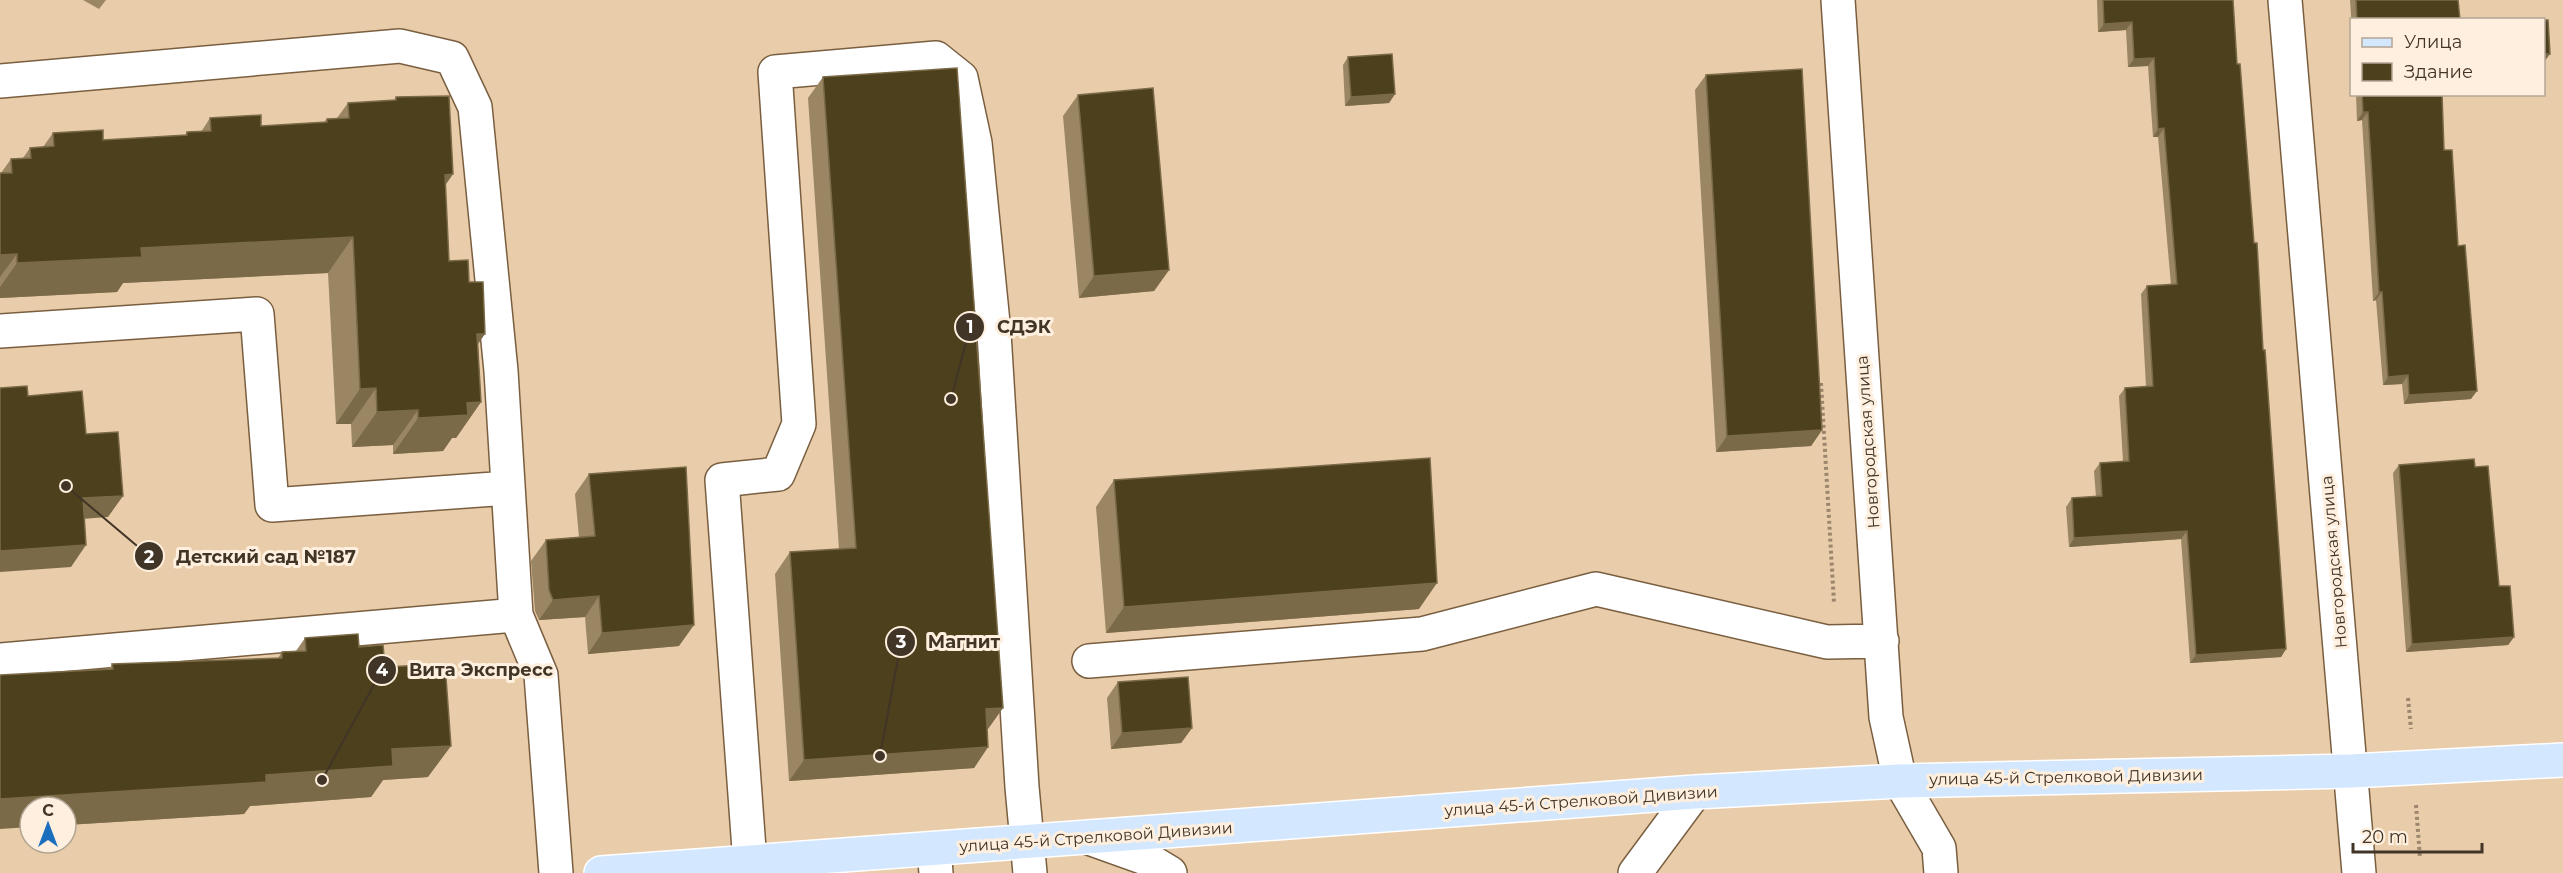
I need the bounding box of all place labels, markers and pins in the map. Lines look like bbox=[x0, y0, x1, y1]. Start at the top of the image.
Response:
callout: СДЭК bbox=[955, 309, 1062, 345]
callout: Детский сад №187 bbox=[134, 538, 368, 574]
callout: Магнит bbox=[886, 624, 1012, 660]
callout: Вита Экспресс bbox=[367, 652, 565, 688]

